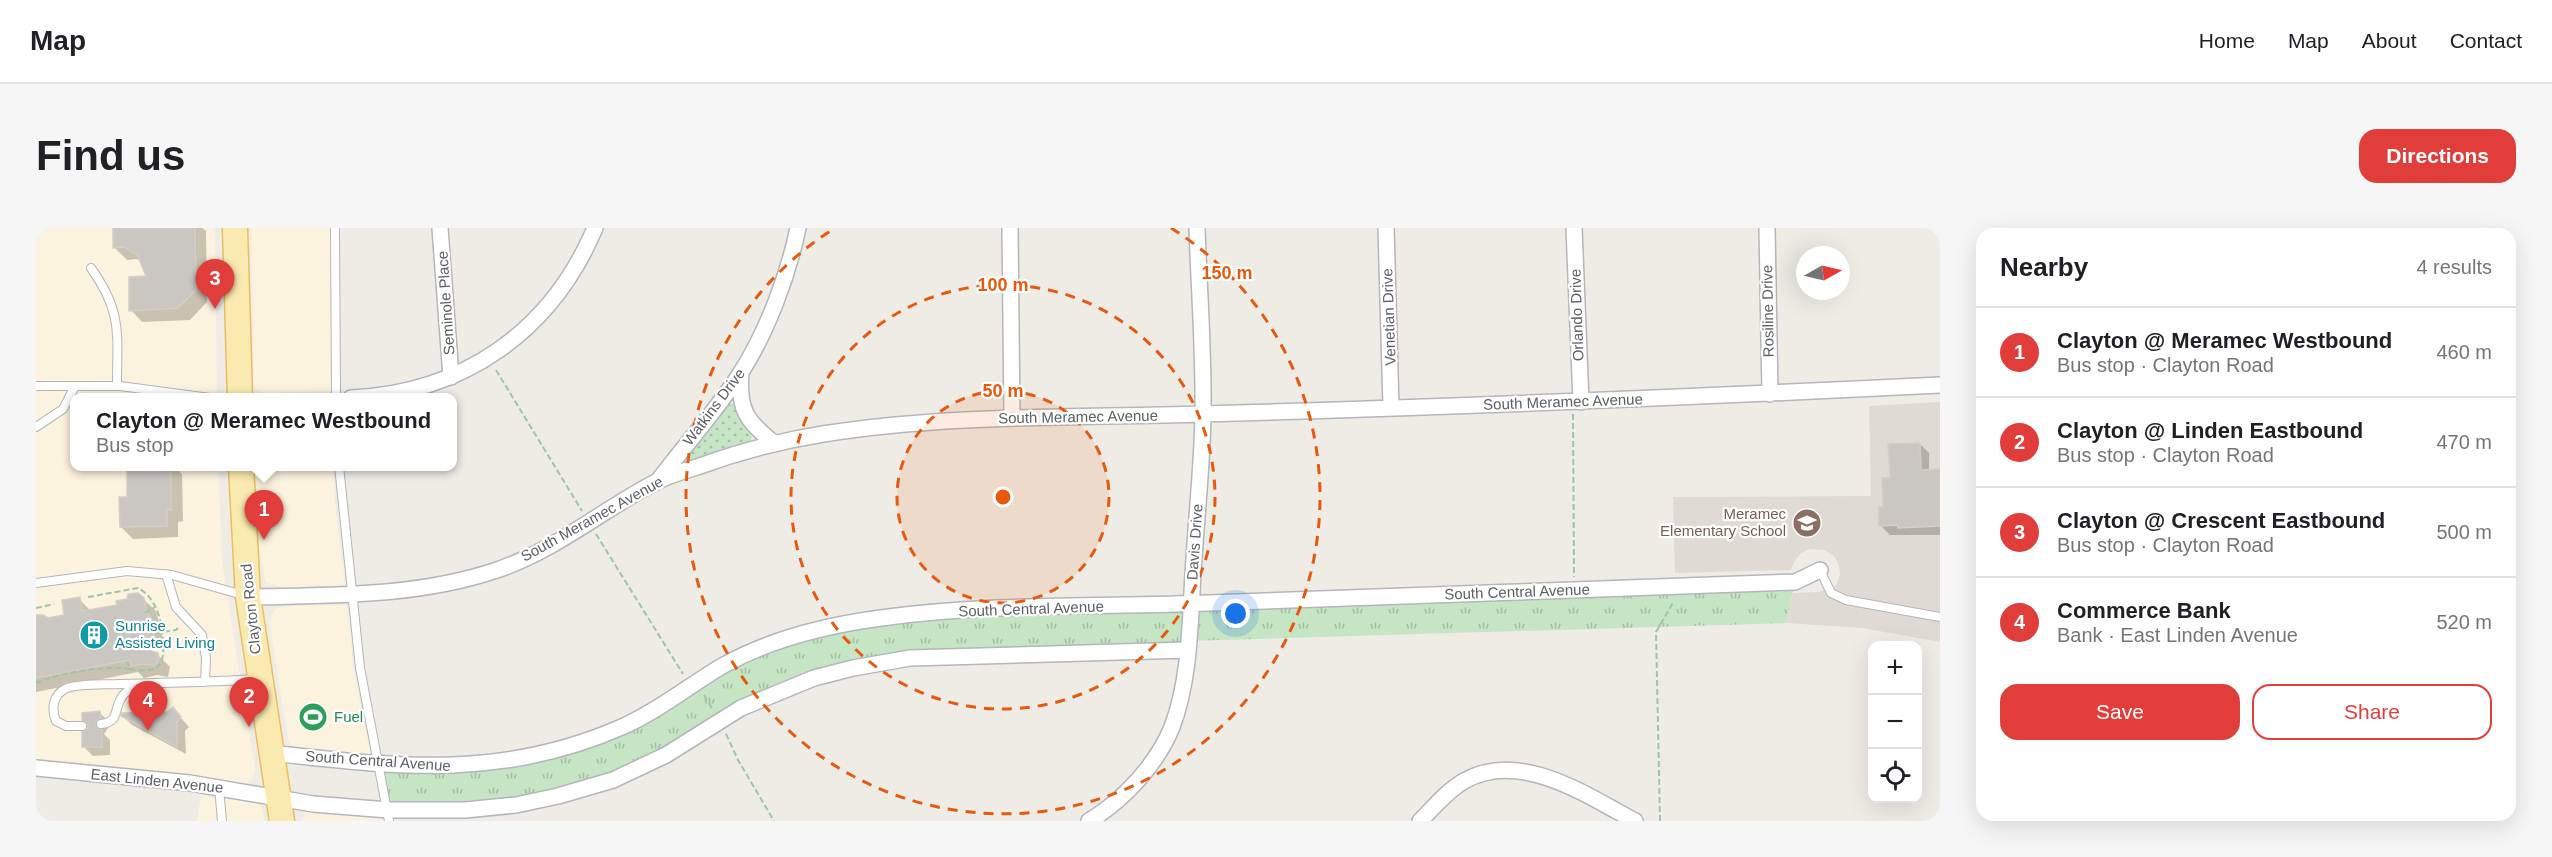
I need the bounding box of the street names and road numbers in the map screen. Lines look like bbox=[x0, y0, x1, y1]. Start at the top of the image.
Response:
street label: Seminole Place bbox=[433, 250, 458, 356]
street label: Rosiline Drive bbox=[1758, 265, 1777, 357]
street label: Venetian Drive bbox=[1378, 268, 1399, 366]
street label: Orlando Drive bbox=[1566, 268, 1587, 362]
street label: Watkins Drive bbox=[679, 365, 748, 449]
street label: South Meramec Avenue bbox=[1483, 390, 1643, 413]
street label: South Meramec Avenue bbox=[998, 407, 1158, 426]
street label: South Meramec Avenue bbox=[518, 472, 666, 565]
street label: Davis Drive bbox=[1183, 503, 1206, 581]
street label: Clayton Road bbox=[237, 563, 264, 655]
street label: South Central Avenue bbox=[1444, 580, 1590, 603]
street label: South Central Avenue bbox=[958, 597, 1104, 620]
street label: South Central Avenue bbox=[305, 747, 451, 774]
street label: East Linden Avenue bbox=[90, 765, 224, 796]

